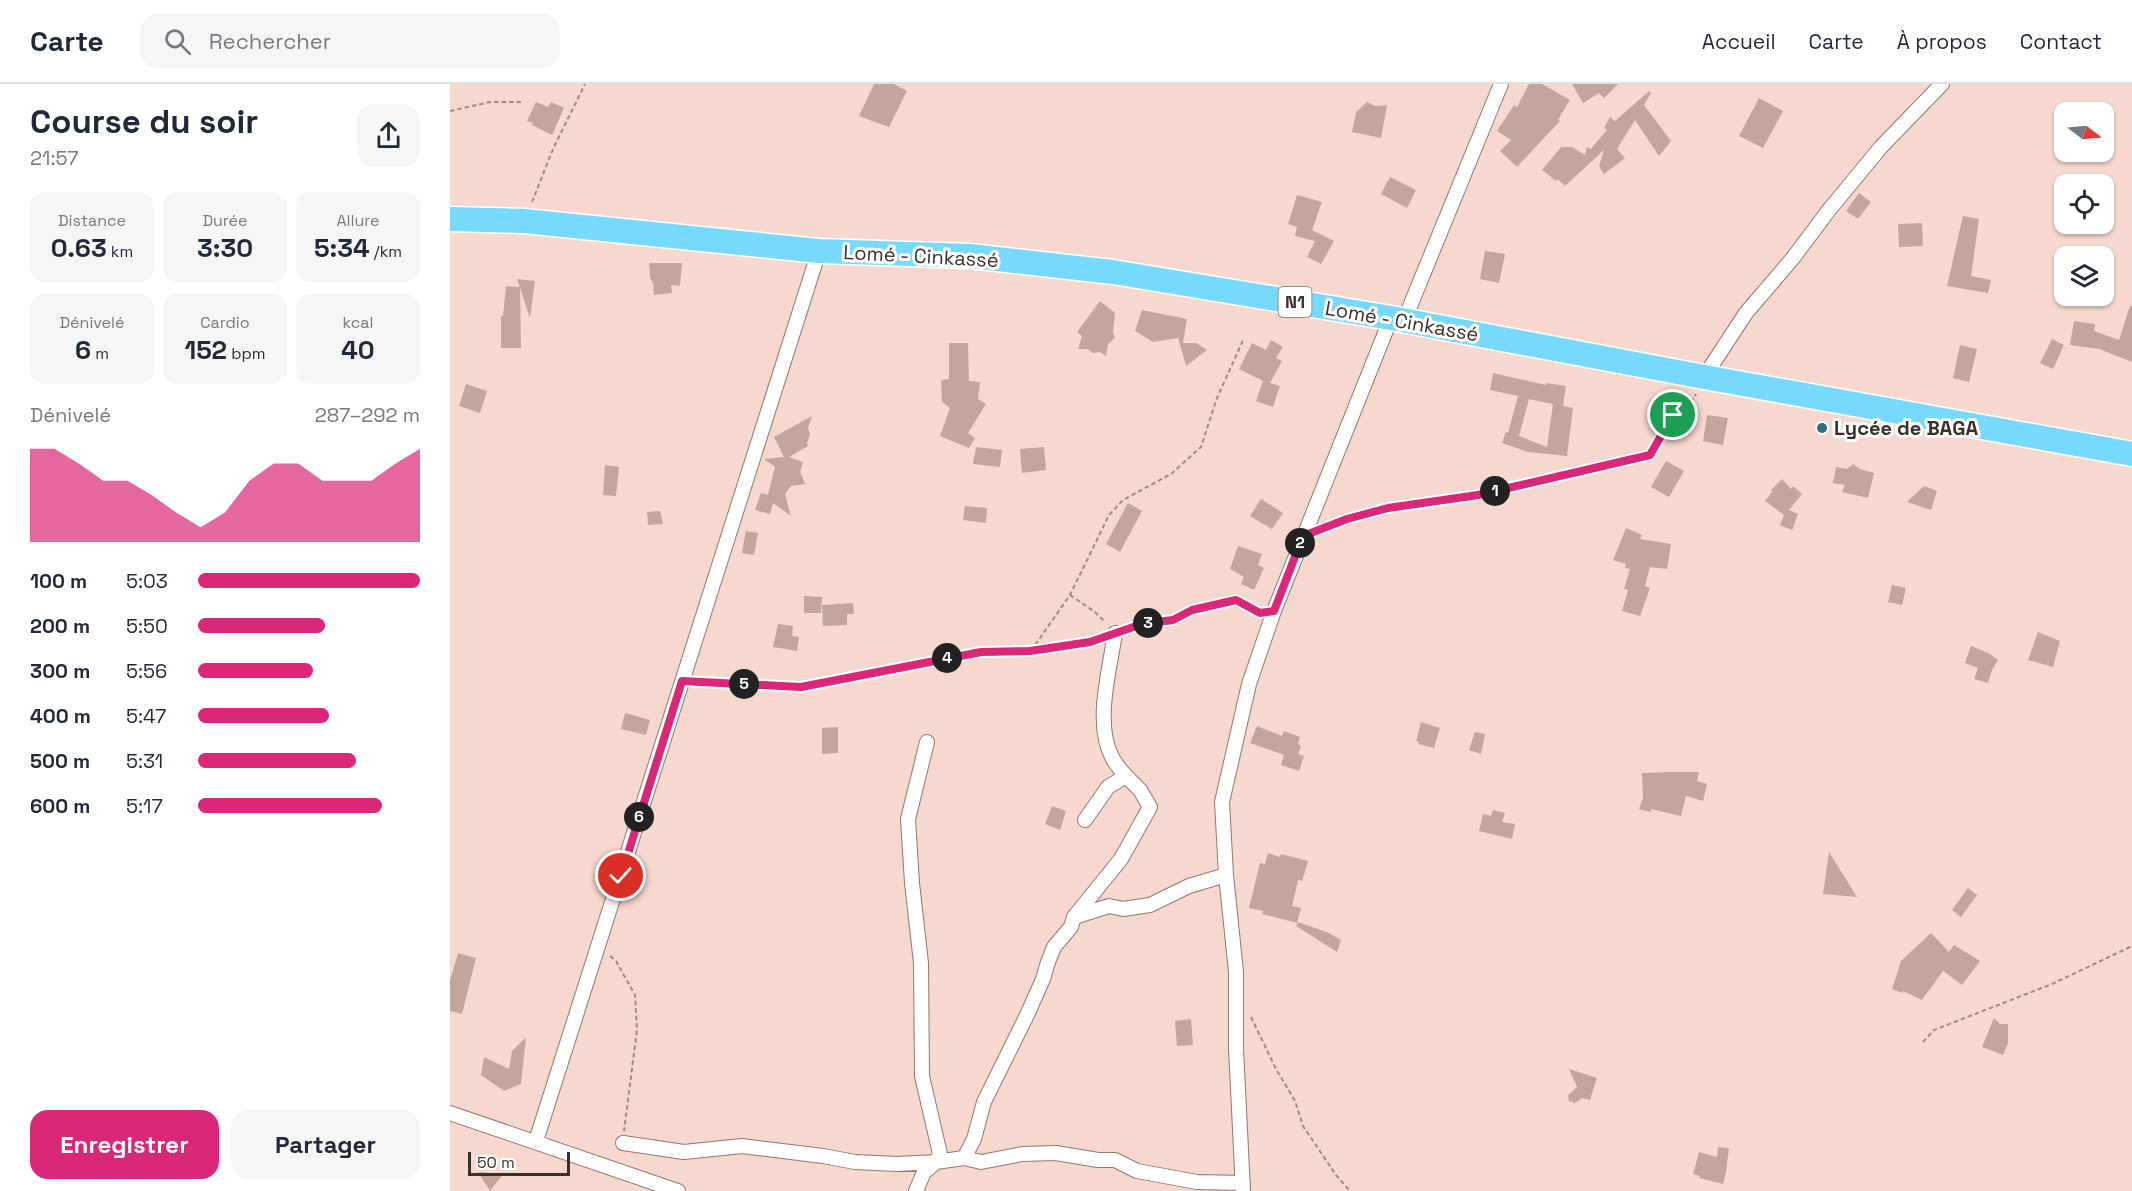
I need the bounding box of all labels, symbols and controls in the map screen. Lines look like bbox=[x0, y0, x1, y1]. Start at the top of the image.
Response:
search box bbox=[140, 14, 560, 68]
text: Carte bbox=[30, 23, 104, 59]
icon: search bbox=[161, 25, 194, 58]
text: Rechercher bbox=[209, 27, 331, 55]
text: Accueil bbox=[1702, 28, 1776, 55]
text: Carte bbox=[1809, 28, 1864, 55]
text: À propos bbox=[1897, 28, 1987, 55]
text: Contact bbox=[2020, 28, 2102, 55]
text: Course du soir bbox=[30, 101, 258, 143]
north arrow bbox=[2054, 102, 2114, 162]
map controls bbox=[2054, 102, 2114, 306]
button: share bbox=[357, 104, 420, 167]
text: 21:57 bbox=[30, 145, 79, 171]
button: locate bbox=[2054, 174, 2114, 234]
text: Distance bbox=[58, 210, 126, 231]
text: Durée bbox=[202, 210, 248, 231]
text: Allure bbox=[337, 210, 379, 231]
text: 0.63 bbox=[51, 231, 107, 265]
text: 3:30 bbox=[197, 231, 253, 265]
text: 5:34 bbox=[314, 231, 370, 265]
street label: Lomé - Cinkassé bbox=[843, 239, 999, 273]
text: km bbox=[107, 241, 133, 262]
text: /km bbox=[370, 241, 402, 262]
button: layers bbox=[2054, 246, 2114, 306]
road number: N1 bbox=[1278, 287, 1312, 317]
street label: Lomé - Cinkassé bbox=[1323, 295, 1481, 347]
text: Dénivelé bbox=[60, 312, 124, 333]
text: Cardio bbox=[200, 312, 250, 333]
text: kcal bbox=[343, 312, 373, 333]
text: 6 bbox=[75, 333, 91, 367]
text: 152 bbox=[184, 333, 227, 367]
text: 40 bbox=[341, 333, 375, 367]
text: m bbox=[91, 343, 109, 364]
text: bpm bbox=[227, 343, 266, 364]
pin bbox=[1647, 389, 1698, 440]
icon: arrive bbox=[1656, 398, 1689, 431]
text: Dénivelé bbox=[30, 402, 111, 428]
text: 287–292 m bbox=[315, 402, 420, 428]
place label: Lycée de BAGA bbox=[1834, 415, 1978, 441]
marker: Lycée de BAGA bbox=[1815, 421, 1829, 435]
pin: 1 bbox=[1480, 476, 1510, 506]
text: 1 bbox=[1491, 480, 1499, 501]
pin: 2 bbox=[1285, 528, 1315, 558]
text: 2 bbox=[1295, 532, 1305, 553]
text: 100 m bbox=[30, 568, 87, 594]
text: 5:03 bbox=[126, 568, 168, 594]
pin: 3 bbox=[1133, 608, 1163, 638]
text: 3 bbox=[1143, 612, 1153, 633]
text: 200 m bbox=[30, 613, 90, 639]
text: 5:50 bbox=[126, 613, 168, 639]
pin: 4 bbox=[932, 643, 962, 673]
text: 4 bbox=[942, 647, 952, 668]
text: 300 m bbox=[30, 658, 90, 684]
text: 5:56 bbox=[126, 658, 167, 684]
pin: 5 bbox=[729, 669, 759, 699]
text: 5 bbox=[739, 673, 749, 694]
text: 400 m bbox=[30, 703, 91, 729]
text: 5:47 bbox=[126, 703, 166, 729]
text: 500 m bbox=[30, 748, 90, 774]
text: 5:31 bbox=[126, 748, 163, 774]
text: 600 m bbox=[30, 793, 90, 819]
text: 5:17 bbox=[126, 793, 163, 819]
pin: 6 bbox=[624, 802, 654, 832]
text: 6 bbox=[634, 806, 644, 827]
pin bbox=[595, 850, 646, 901]
icon: check bbox=[604, 859, 637, 892]
button: Enregistrer bbox=[30, 1110, 219, 1179]
button: Partager bbox=[231, 1110, 420, 1179]
scale bar bbox=[468, 1149, 570, 1176]
text: 50 m bbox=[477, 1152, 515, 1173]

